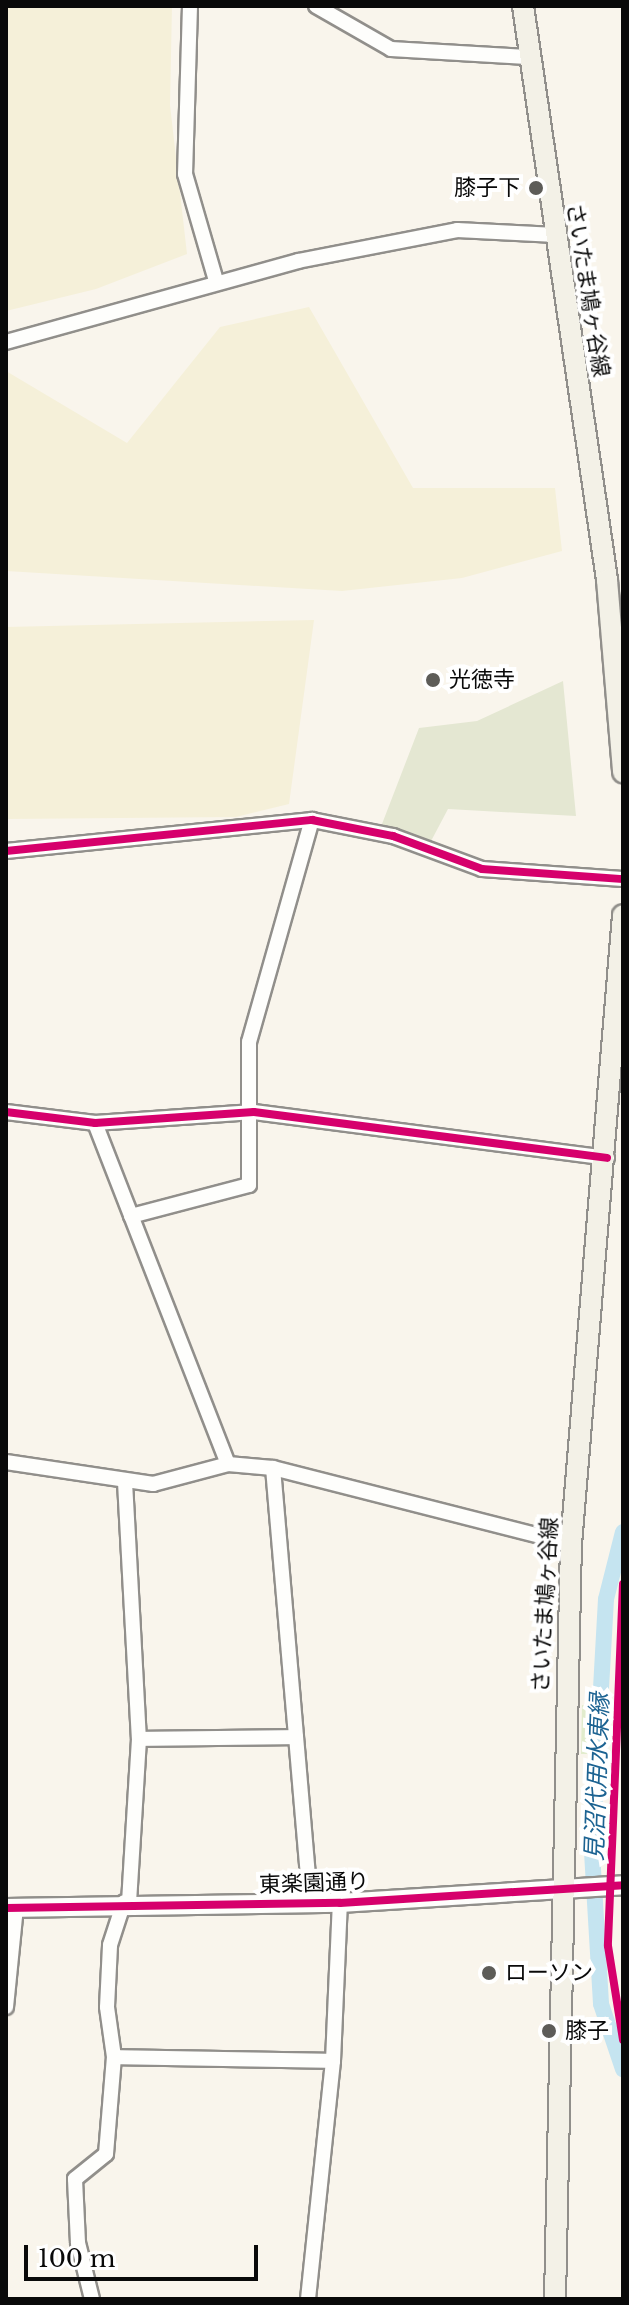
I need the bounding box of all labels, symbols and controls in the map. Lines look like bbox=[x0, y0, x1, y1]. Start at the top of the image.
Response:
place label: 膝子下 bbox=[454, 175, 520, 201]
marker: 膝子下 bbox=[527, 179, 545, 197]
street label: さいたま鳩ヶ谷線 bbox=[561, 201, 615, 379]
place label: 光徳寺 bbox=[449, 667, 515, 693]
marker: 光徳寺 bbox=[424, 671, 442, 689]
street label: さいたま鳩ヶ谷線 bbox=[527, 1516, 563, 1694]
water label: 見沼代用水東縁 bbox=[580, 1693, 614, 1861]
street label: 東楽園通り bbox=[259, 1868, 369, 1898]
place label: ローソン bbox=[505, 1960, 593, 1986]
marker: ローソン bbox=[480, 1964, 498, 1982]
place label: 膝子 bbox=[565, 2018, 609, 2044]
marker: 膝子 bbox=[540, 2022, 558, 2040]
scale bar bbox=[28, 2229, 262, 2279]
text: 100 m bbox=[38, 2244, 116, 2273]

